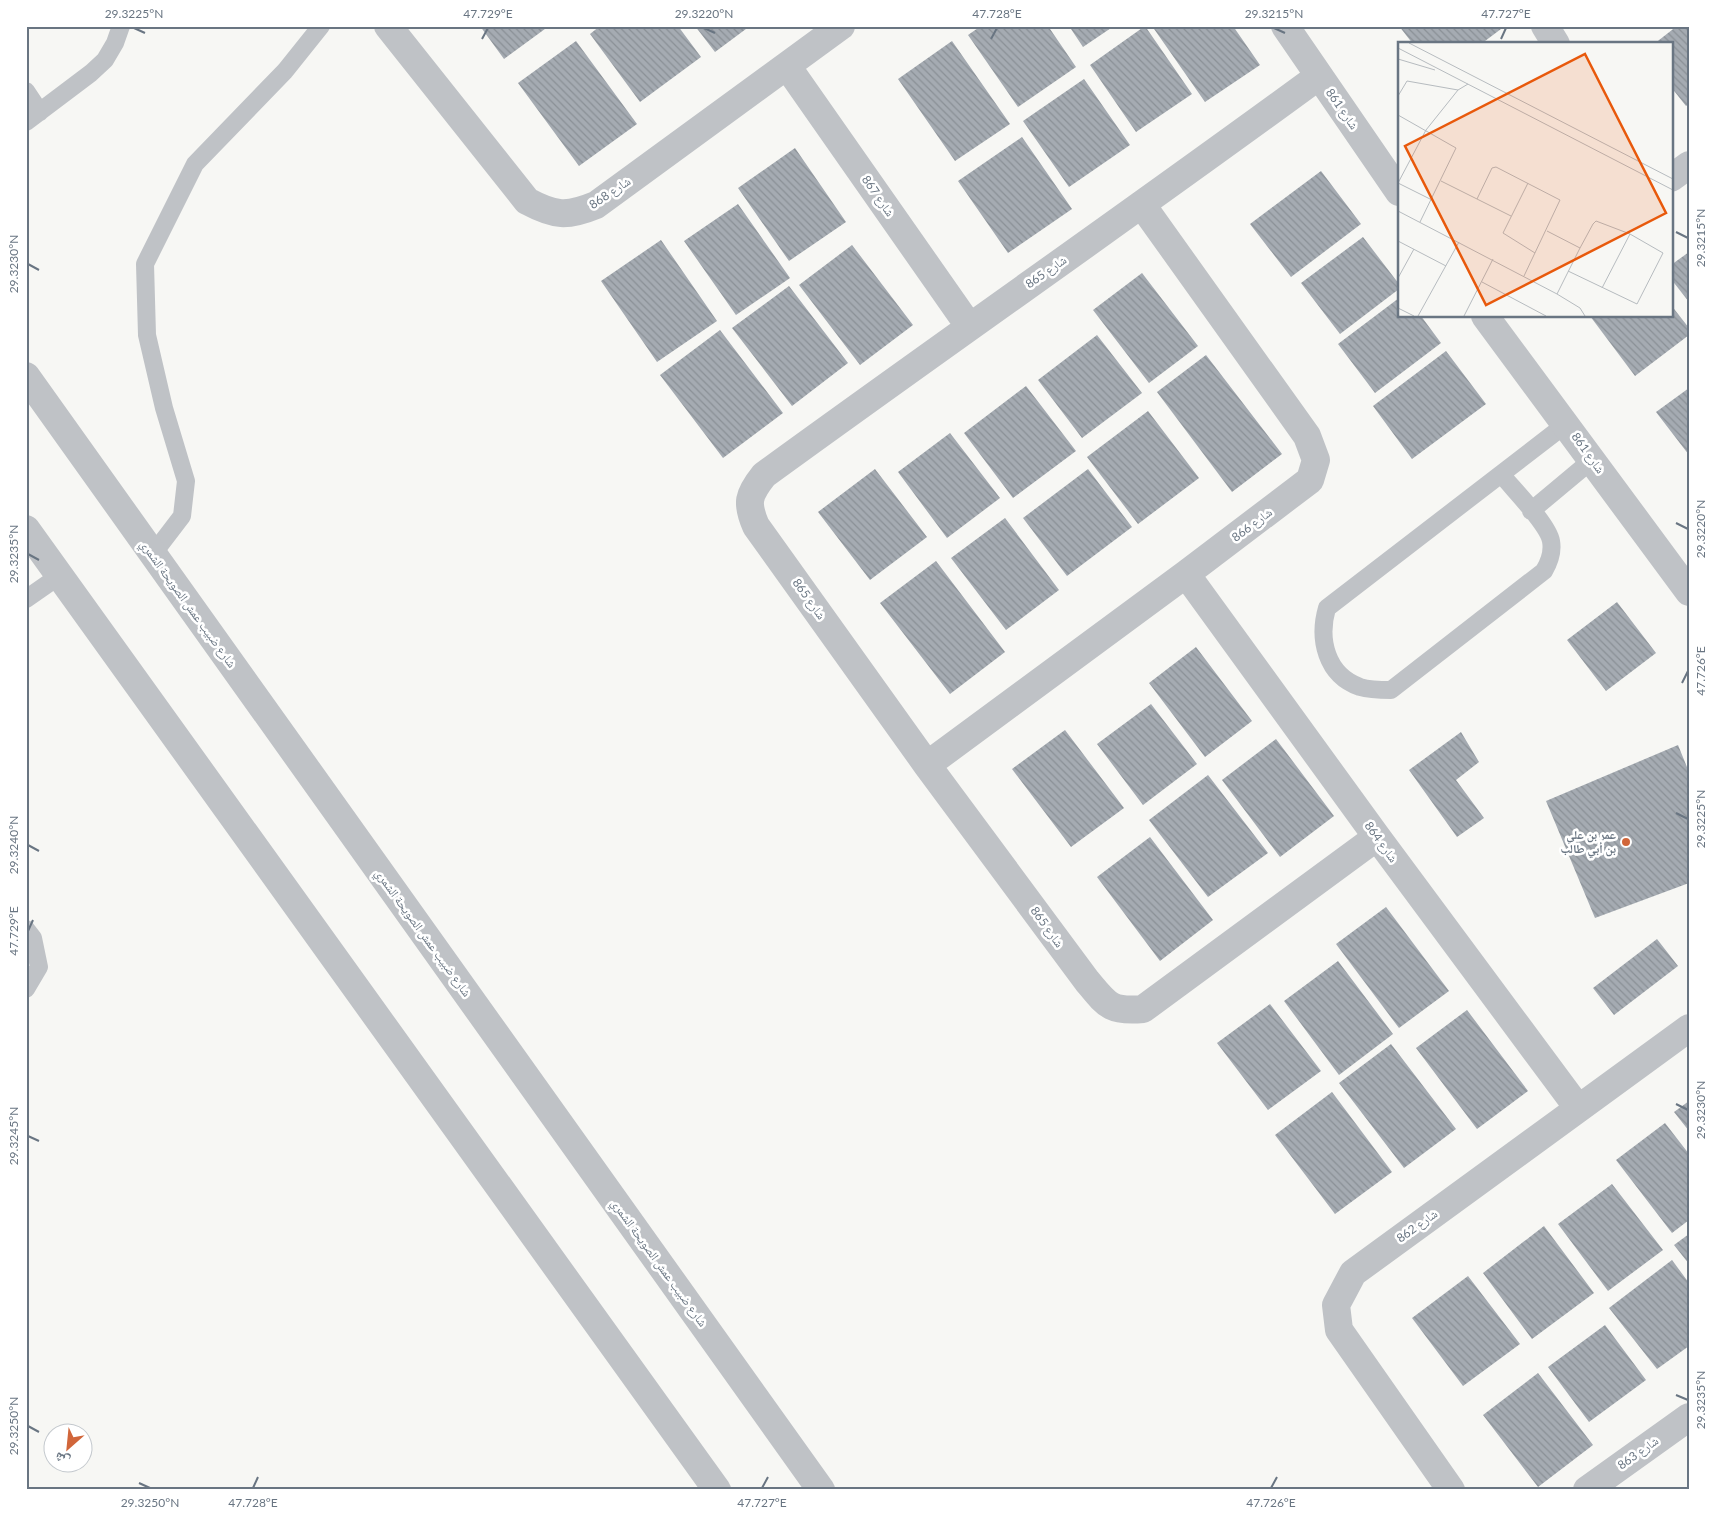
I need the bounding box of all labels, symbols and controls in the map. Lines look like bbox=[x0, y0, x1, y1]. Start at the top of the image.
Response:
text: 29.3225°N bbox=[105, 6, 163, 21]
text: 47.729°E bbox=[463, 6, 513, 21]
text: 29.3220°N bbox=[675, 6, 733, 21]
text: 47.728°E bbox=[972, 6, 1022, 21]
text: 29.3215°N bbox=[1245, 6, 1303, 21]
text: 47.727°E bbox=[1481, 6, 1531, 21]
inset map bbox=[1398, 42, 1672, 318]
street label: شارع 861 bbox=[1322, 85, 1362, 133]
street label: شارع 867 bbox=[858, 172, 898, 220]
street label: شارع 868 bbox=[586, 173, 634, 213]
text: 29.3215°N bbox=[1693, 209, 1708, 267]
text: 29.3230°N bbox=[6, 235, 21, 293]
street label: شارع 865 bbox=[1022, 252, 1070, 292]
street label: شارع 861 bbox=[1568, 429, 1608, 477]
text: 29.3220°N bbox=[1693, 500, 1708, 558]
street label: شارع 866 bbox=[1229, 504, 1276, 545]
text: 29.3235°N bbox=[6, 525, 21, 583]
street label: شارع ضبيب عمش الصويحة الشمري bbox=[135, 537, 240, 672]
street label: شارع 865 bbox=[789, 575, 829, 623]
text: 47.726°E bbox=[1693, 646, 1708, 696]
text: 29.3225°N bbox=[1693, 790, 1708, 848]
text: 29.3240°N bbox=[6, 816, 21, 874]
street label: شارع 864 bbox=[1361, 818, 1401, 866]
place label: عمر بن علي بن أبي طالب bbox=[1561, 827, 1616, 859]
marker: عمر بن علي بن أبي طالب bbox=[1620, 836, 1632, 848]
street label: شارع ضبيب عمش الصويحة الشمري bbox=[370, 866, 475, 1001]
street label: شارع 865 bbox=[1027, 903, 1067, 951]
text: 47.729°E bbox=[6, 906, 21, 956]
text: 29.3230°N bbox=[1693, 1081, 1708, 1139]
text: 29.3245°N bbox=[6, 1107, 21, 1165]
street label: شارع ضبيب عمش الصويحة الشمري bbox=[606, 1196, 711, 1331]
street label: شارع 862 bbox=[1393, 1206, 1441, 1246]
text: 29.3235°N bbox=[1693, 1371, 1708, 1429]
text: 29.3250°N bbox=[6, 1397, 21, 1455]
north arrow bbox=[42, 1424, 92, 1474]
street label: شارع 863 bbox=[1614, 1433, 1662, 1473]
text: ش bbox=[51, 1448, 73, 1471]
text: 29.3250°N bbox=[121, 1495, 179, 1510]
text: 47.728°E bbox=[228, 1495, 278, 1510]
text: 47.727°E bbox=[737, 1495, 787, 1510]
text: 47.726°E bbox=[1246, 1495, 1296, 1510]

